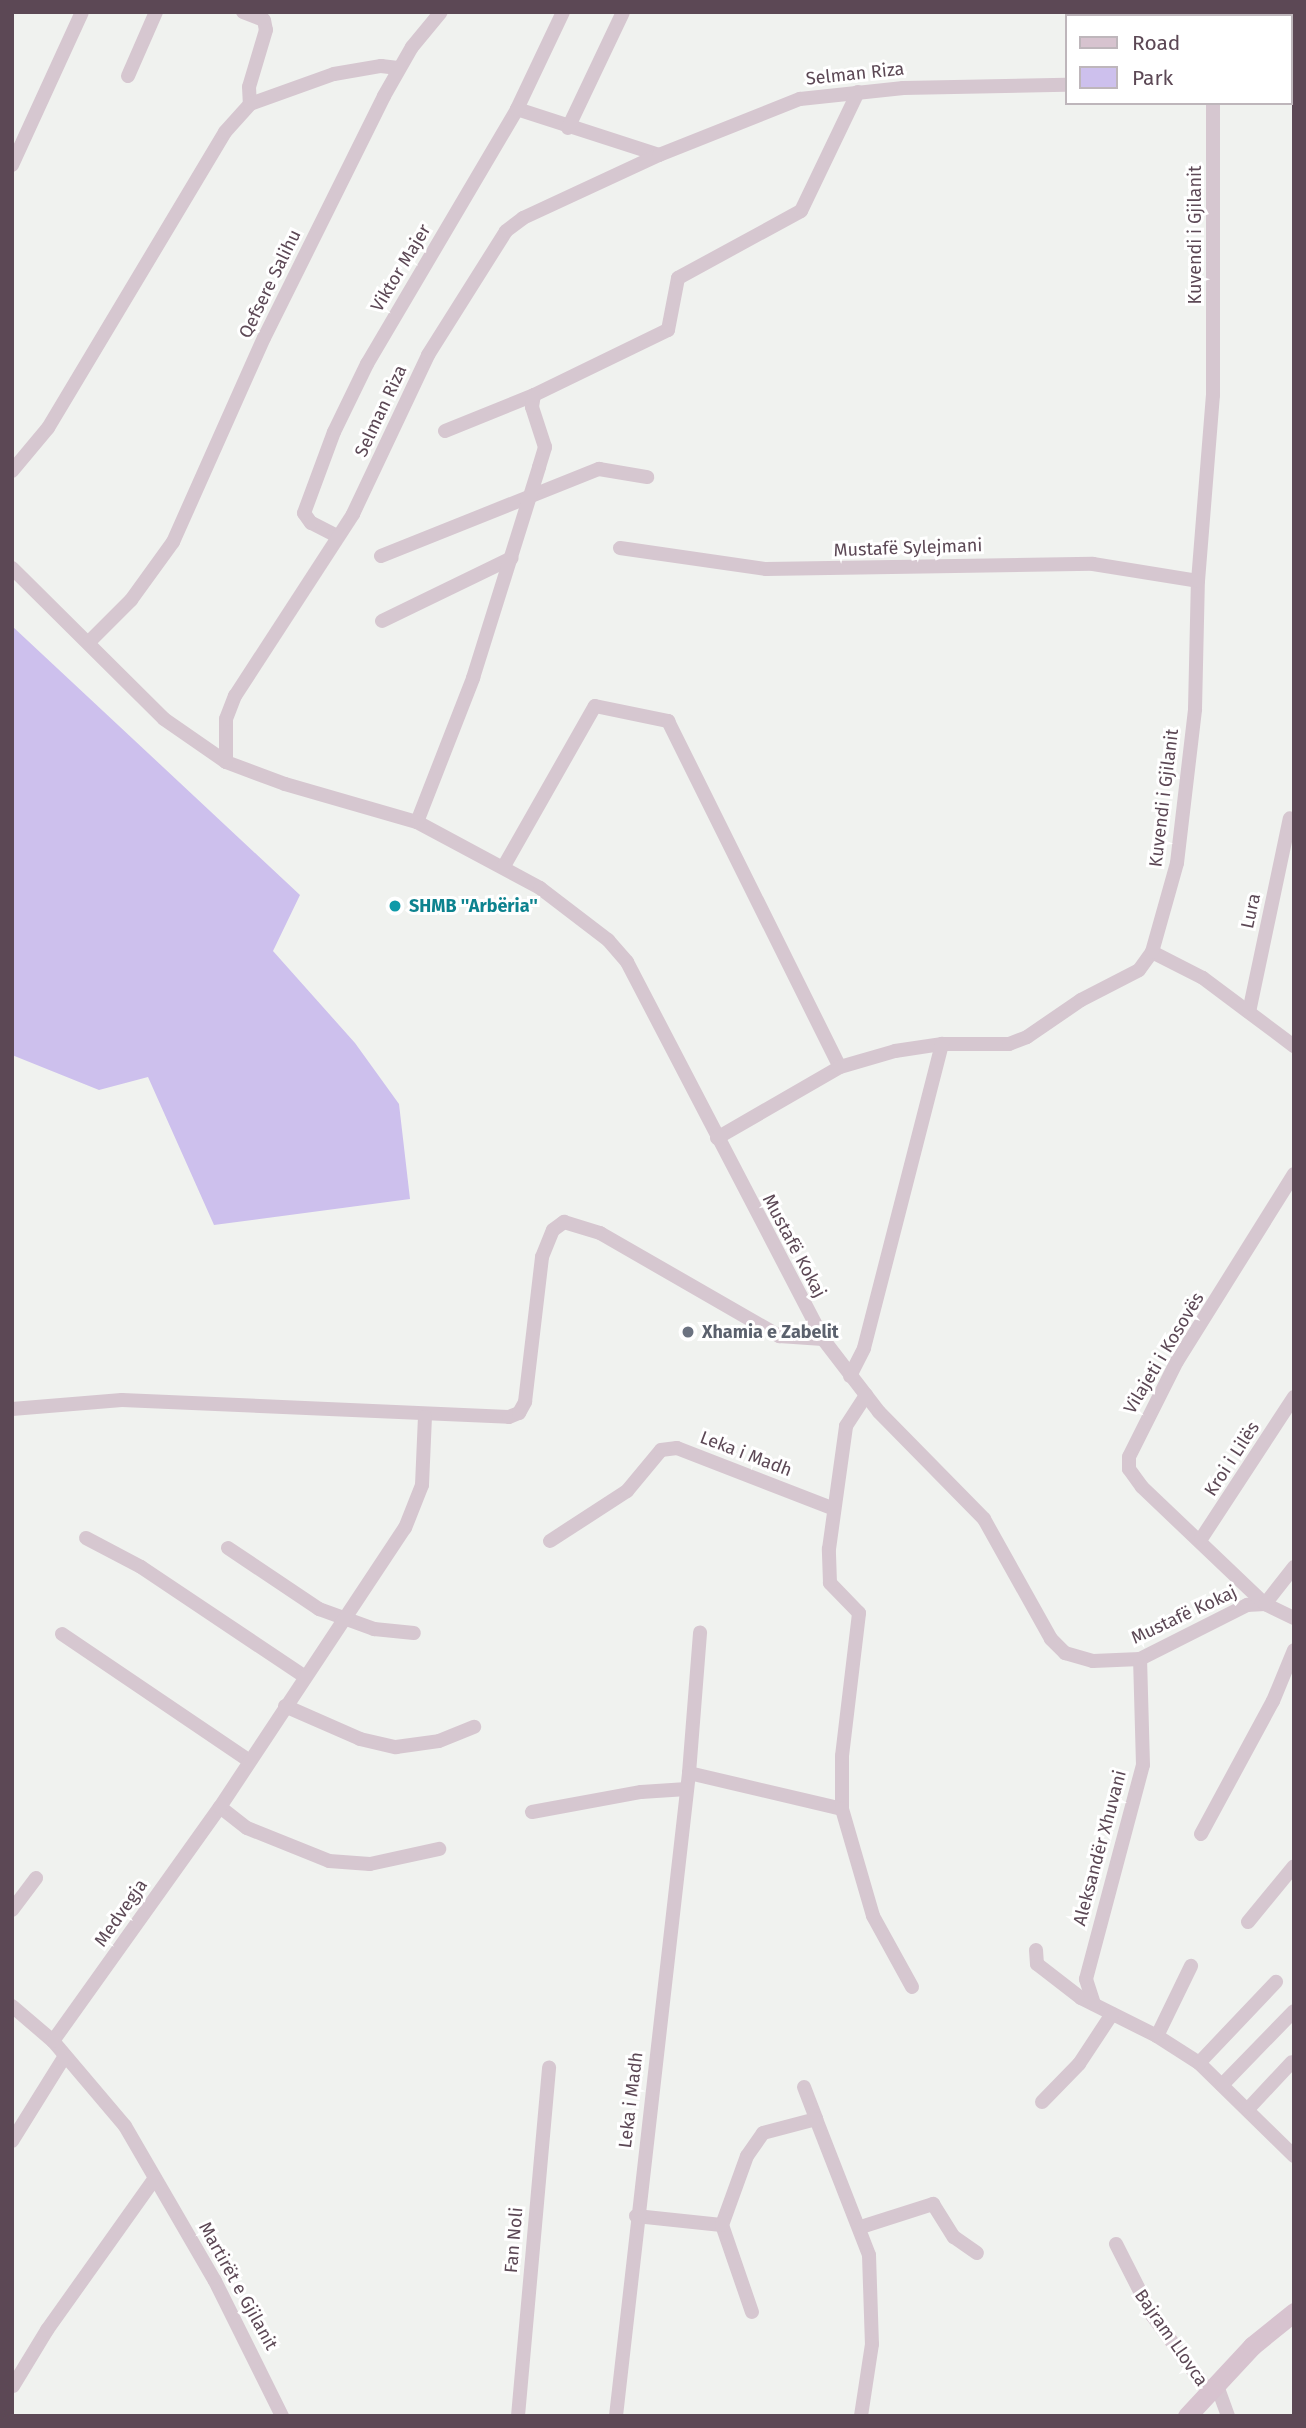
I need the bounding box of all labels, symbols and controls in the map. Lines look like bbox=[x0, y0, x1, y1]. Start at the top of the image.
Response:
legend bbox=[1064, 14, 1292, 105]
text: Road bbox=[1132, 30, 1180, 56]
street label: Selman Riza bbox=[805, 58, 905, 90]
text: Park bbox=[1132, 65, 1173, 91]
street label: Kuvendi i Gjilanit bbox=[1184, 165, 1206, 305]
street label: Viktor Majer bbox=[366, 220, 436, 316]
street label: Qefsere Salihu bbox=[234, 226, 306, 342]
street label: Selman Riza bbox=[350, 362, 412, 460]
street label: Mustafë Sylejmani bbox=[833, 535, 983, 561]
street label: Kuvendi i Gjilanit bbox=[1145, 728, 1183, 868]
street label: Lura bbox=[1237, 892, 1265, 930]
place label: SHMB ''Arbëria'' bbox=[409, 895, 538, 917]
marker: SHMB ''Arbëria'' bbox=[387, 898, 403, 914]
street label: Mustafë Kokaj bbox=[758, 1191, 830, 1301]
street label: Vilajeti i Kosovës bbox=[1119, 1288, 1209, 1418]
place label: Xhamia e Zabelit bbox=[702, 1321, 839, 1343]
marker: Xhamia e Zabelit bbox=[680, 1324, 696, 1340]
street label: Kroi i Lilës bbox=[1200, 1418, 1264, 1500]
street label: Leka i Madh bbox=[697, 1427, 795, 1481]
street label: Mustafë Kokaj bbox=[1128, 1581, 1240, 1649]
street label: Aleksandër Xhuvani bbox=[1069, 1768, 1131, 1928]
street label: Medvegja bbox=[90, 1875, 152, 1951]
street label: Leka i Madh bbox=[614, 2051, 648, 2149]
street label: Fan Noli bbox=[500, 2206, 528, 2274]
street label: Martirët e Gjilanit bbox=[194, 2218, 282, 2354]
street label: Bajram Llovca bbox=[1130, 2285, 1212, 2391]

